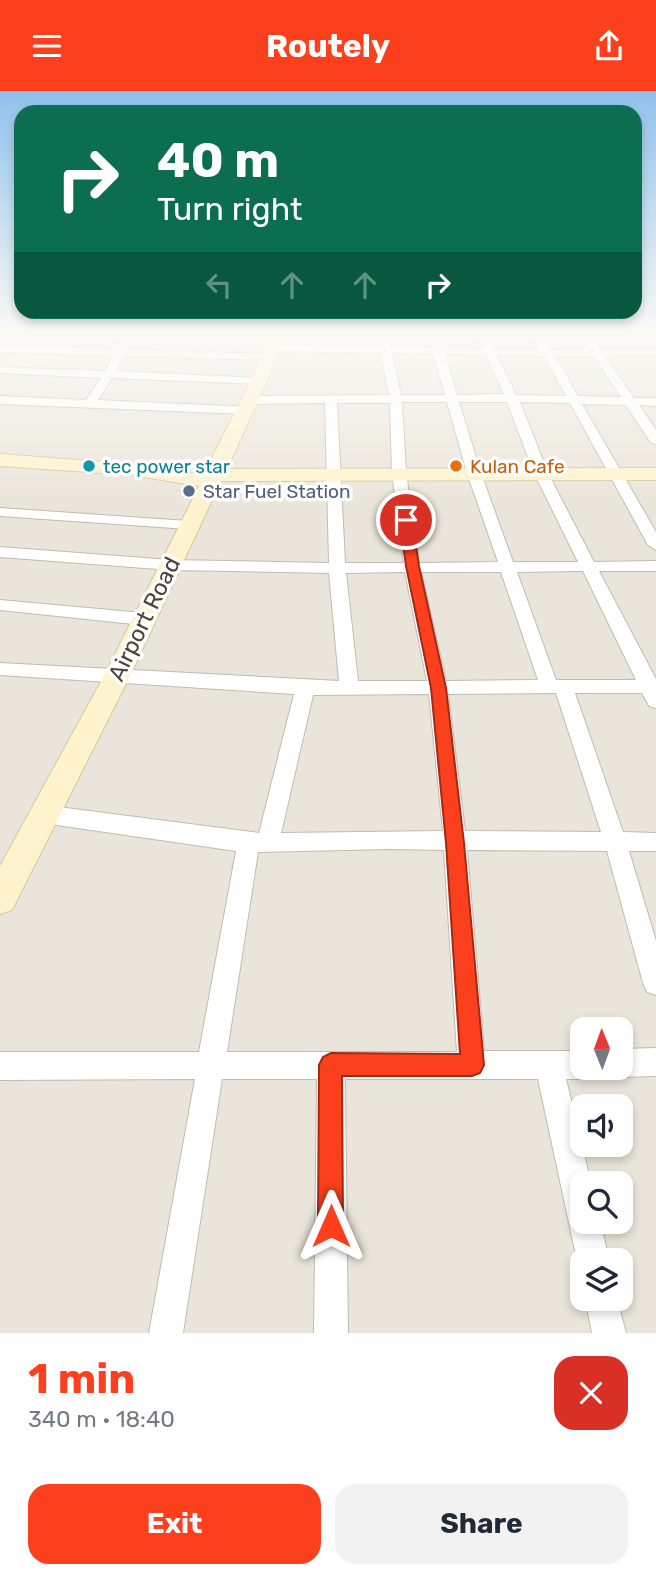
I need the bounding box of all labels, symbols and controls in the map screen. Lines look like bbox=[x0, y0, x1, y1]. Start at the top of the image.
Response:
icon: menu bbox=[28, 27, 66, 65]
text: Routely bbox=[266, 27, 390, 65]
icon: share bbox=[590, 27, 628, 65]
text: 40 m bbox=[157, 131, 279, 189]
icon: right bbox=[42, 133, 133, 224]
text: Turn right bbox=[157, 190, 302, 228]
icon: left bbox=[200, 266, 238, 304]
icon: ahead bbox=[273, 266, 311, 304]
icon: ahead bbox=[346, 266, 384, 304]
icon: right bbox=[419, 266, 457, 304]
place label: tec power star bbox=[103, 455, 231, 478]
place label: Kulan Cafe bbox=[470, 455, 565, 478]
marker: tec power star bbox=[81, 458, 97, 474]
marker: Kulan Cafe bbox=[448, 458, 464, 474]
place label: Star Fuel Station bbox=[203, 480, 351, 503]
marker: Star Fuel Station bbox=[181, 483, 197, 499]
pin bbox=[376, 490, 436, 550]
icon: arrive bbox=[387, 501, 425, 539]
street label: Airport Road bbox=[102, 552, 186, 686]
north arrow bbox=[570, 1017, 634, 1080]
map controls bbox=[570, 1017, 633, 1311]
button: sound bbox=[570, 1094, 633, 1157]
button: search bbox=[570, 1171, 633, 1234]
position arrow bbox=[294, 1189, 368, 1263]
button: layers bbox=[570, 1248, 633, 1311]
text: 1 min bbox=[28, 1354, 135, 1404]
button: close bbox=[554, 1356, 628, 1430]
text: 340 m · 18:40 bbox=[28, 1405, 175, 1433]
button: Exit bbox=[28, 1484, 321, 1564]
button: Share bbox=[335, 1484, 628, 1564]

